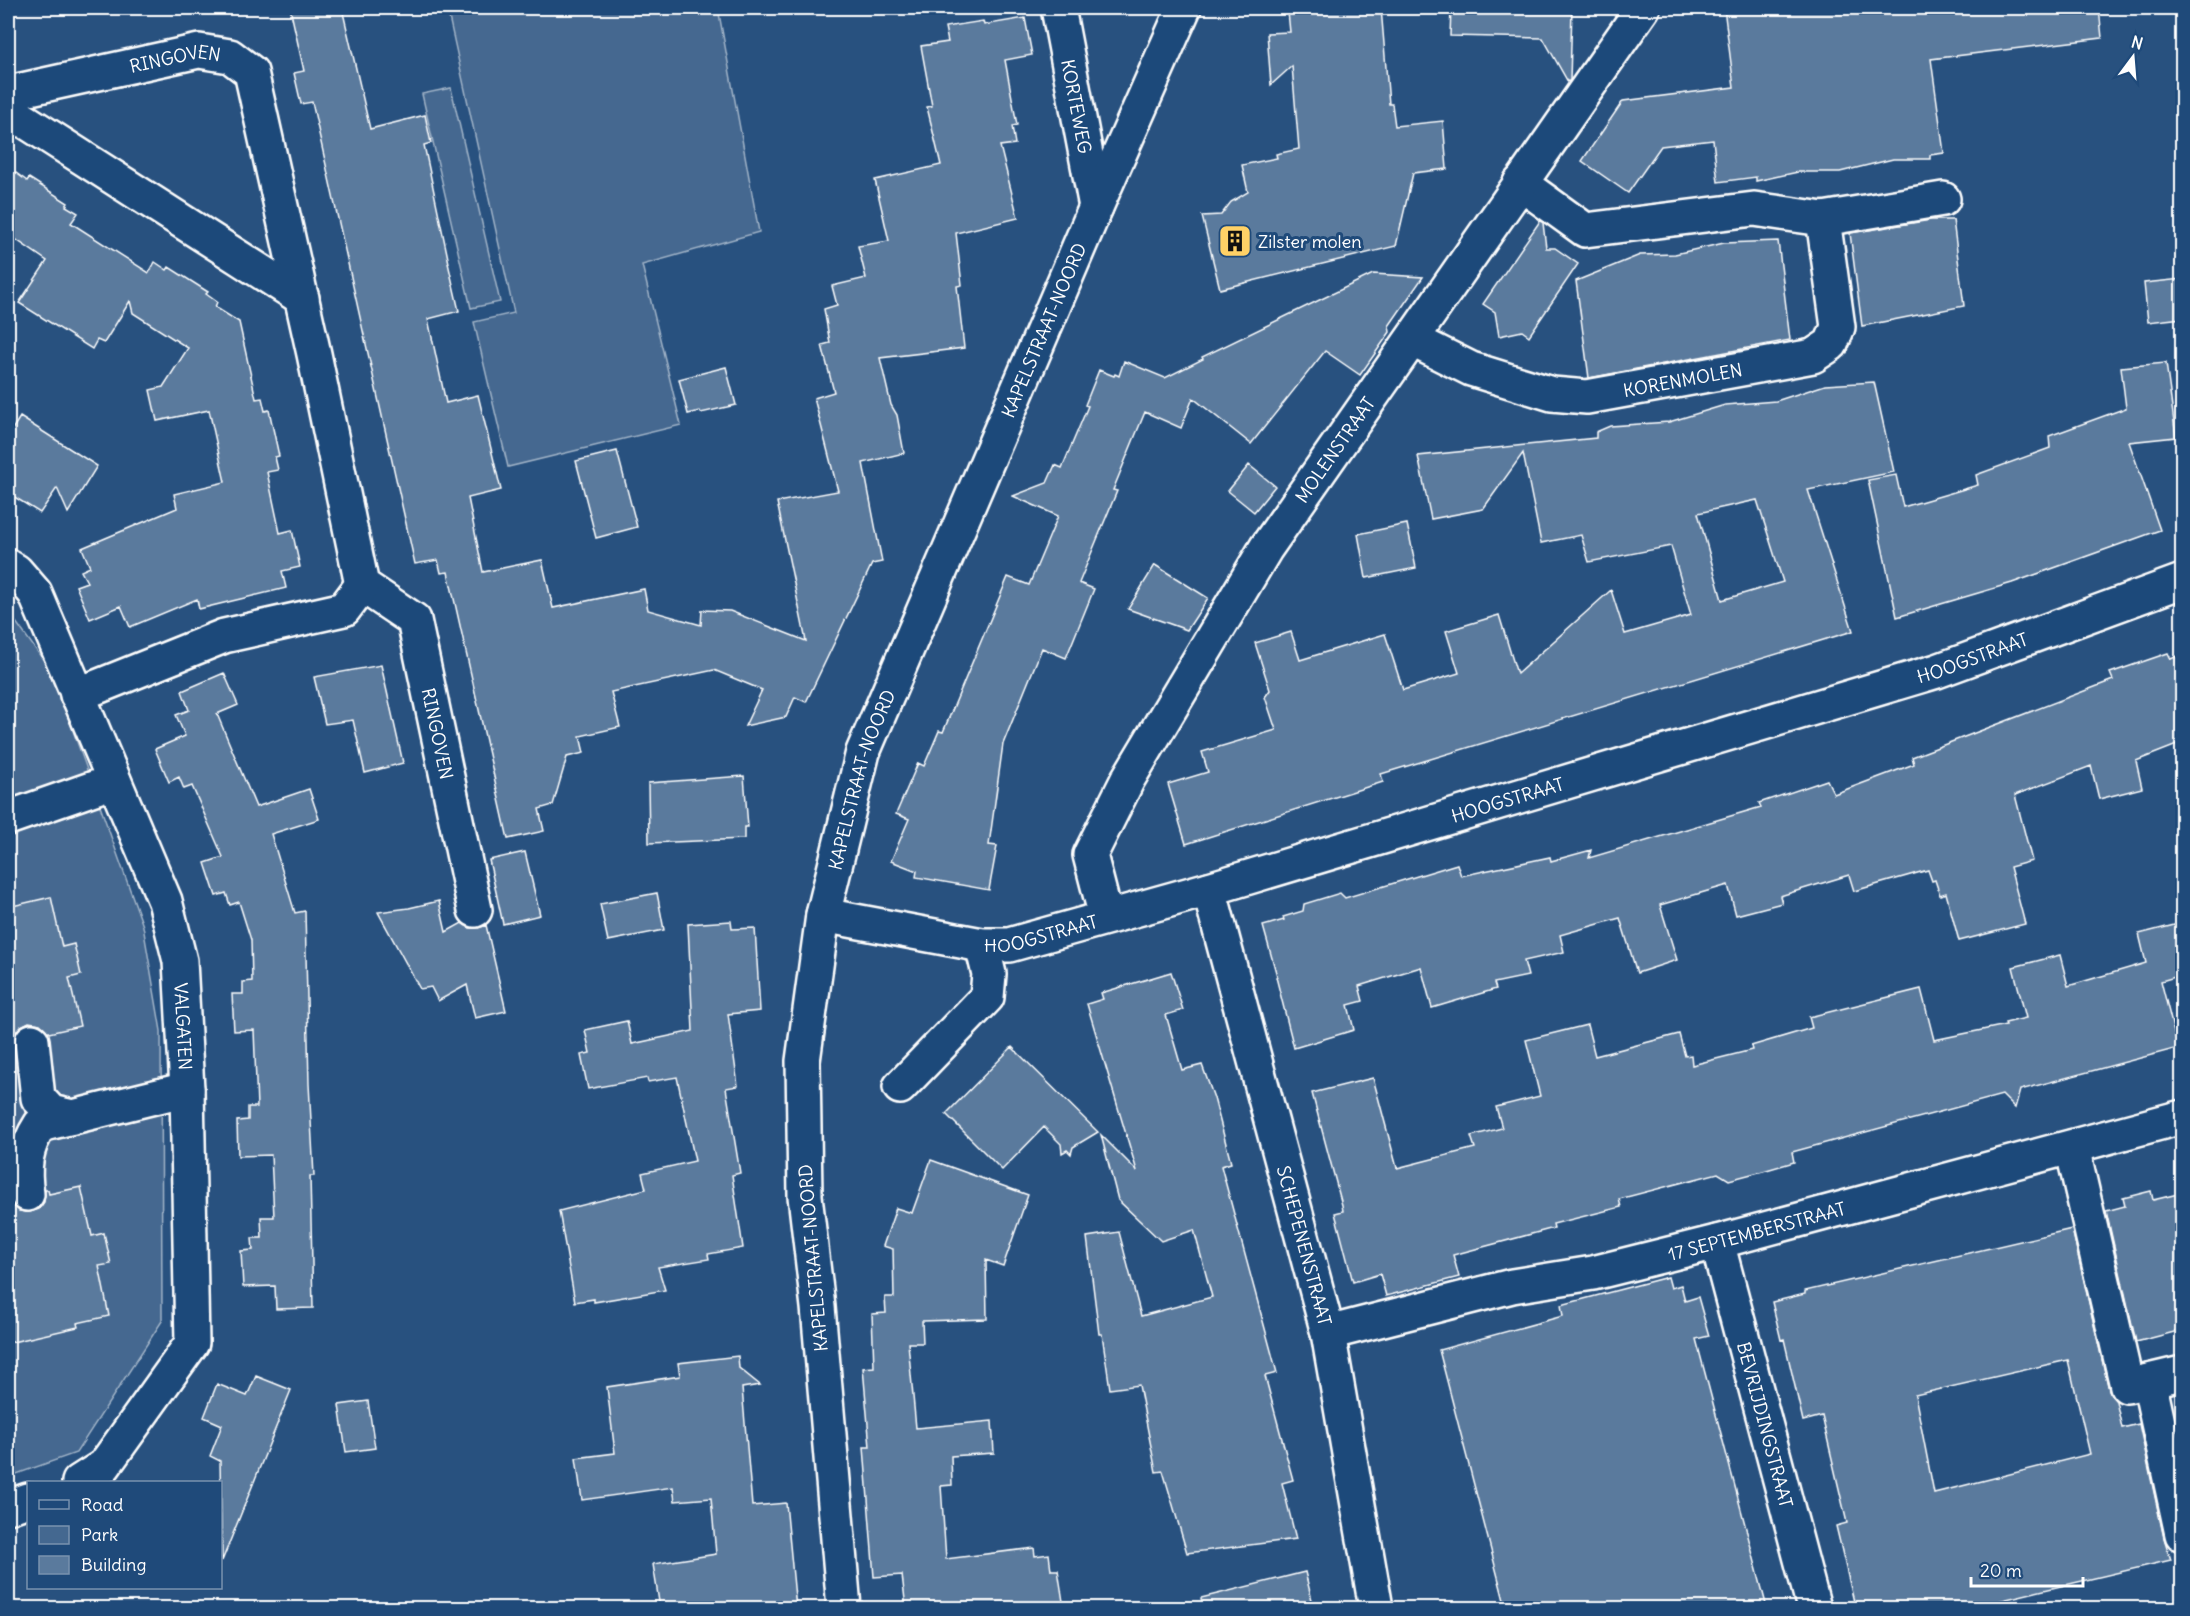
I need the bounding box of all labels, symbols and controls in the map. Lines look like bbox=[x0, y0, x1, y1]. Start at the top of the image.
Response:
north arrow bbox=[2103, 27, 2163, 87]
text: N bbox=[2129, 31, 2145, 54]
street label: RINGOVEN bbox=[127, 39, 222, 77]
street label: KORTEWEG bbox=[1057, 57, 1097, 155]
building icon: Zilster molen bbox=[1217, 223, 1253, 259]
place label: Zilster molen bbox=[1258, 230, 1362, 253]
street label: KAPELSTRAAT-NOORD bbox=[996, 239, 1091, 421]
street label: KORENMOLEN bbox=[1621, 358, 1744, 402]
street label: MOLENSTRAAT bbox=[1290, 392, 1380, 507]
street label: HOOGSTRAAT bbox=[1914, 627, 2031, 688]
street label: RINGOVEN bbox=[417, 686, 459, 781]
street label: KAPELSTRAAT-NOORD bbox=[823, 686, 900, 872]
street label: HOOGSTRAAT bbox=[1448, 772, 1566, 827]
street label: HOOGSTRAAT bbox=[984, 909, 1100, 957]
street label: VALGATEN bbox=[170, 982, 197, 1071]
street label: KAPELSTRAAT-NOORD bbox=[793, 1163, 833, 1353]
street label: SCHEPENENSTRAAT bbox=[1272, 1163, 1337, 1328]
street label: 17 SEPTEMBERSTRAAT bbox=[1666, 1196, 1848, 1265]
street label: BEVRIJDINGSTRAAT bbox=[1732, 1339, 1798, 1510]
legend bbox=[27, 1481, 222, 1589]
text: Road bbox=[81, 1493, 124, 1516]
text: Park bbox=[81, 1523, 118, 1546]
scale bar bbox=[1971, 1550, 2084, 1588]
text: Building bbox=[81, 1553, 146, 1576]
text: 20 m bbox=[1980, 1559, 2022, 1582]

